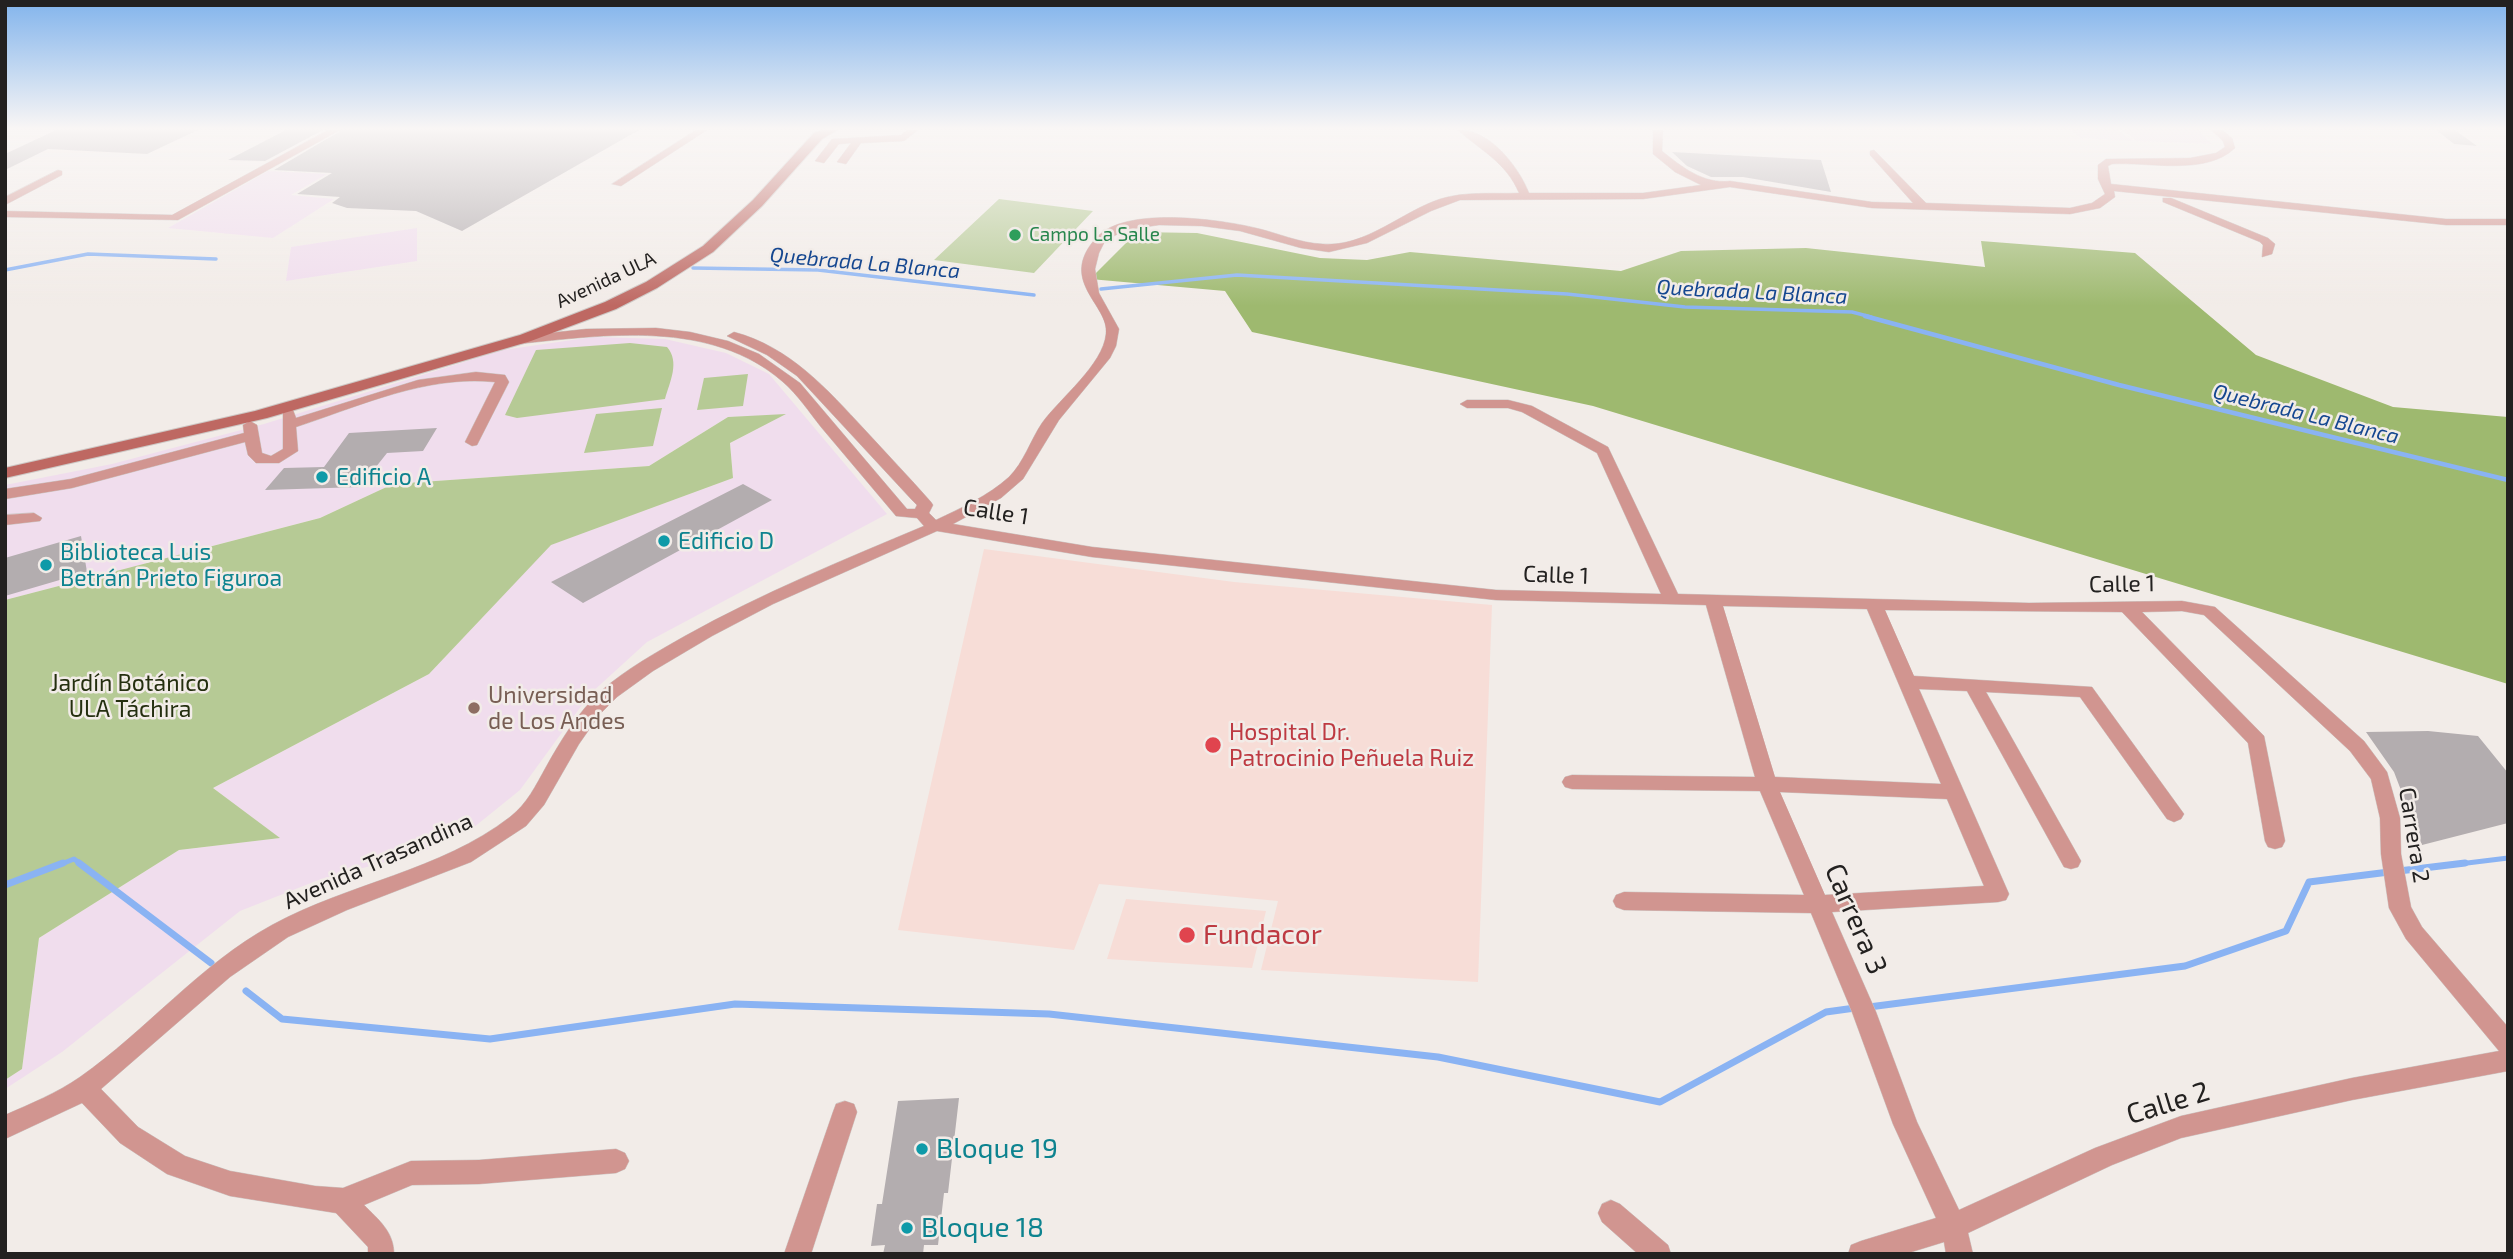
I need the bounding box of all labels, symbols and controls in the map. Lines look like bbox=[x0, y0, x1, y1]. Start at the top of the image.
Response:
place label: Campo La Salle bbox=[1029, 224, 1160, 246]
marker: Campo La Salle bbox=[1007, 227, 1023, 243]
water label: Quebrada La Blanca bbox=[769, 242, 961, 284]
street label: Avenida ULA bbox=[553, 247, 659, 313]
water label: Quebrada La Blanca bbox=[1656, 274, 1848, 310]
water label: Quebrada La Blanca bbox=[2210, 379, 2402, 449]
place label: Edificio A bbox=[336, 463, 431, 491]
marker: Edificio A bbox=[314, 469, 330, 485]
street label: Calle 1 bbox=[961, 493, 1031, 531]
place label: Edificio D bbox=[678, 527, 774, 555]
marker: Edificio D bbox=[656, 533, 672, 549]
place label: Biblioteca Luis Betrán Prieto Figuroa bbox=[60, 538, 282, 592]
marker: Biblioteca Luis Betrán Prieto Figuroa bbox=[38, 557, 54, 573]
street label: Calle 1 bbox=[1523, 560, 1589, 590]
street label: Calle 1 bbox=[2089, 570, 2155, 598]
park label: Jardín Botánico ULA Táchira bbox=[51, 669, 209, 723]
place label: Universidad de Los Andes bbox=[488, 681, 625, 735]
marker: Universidad de Los Andes bbox=[466, 700, 482, 716]
place label: Hospital Dr. Patrocinio Peñuela Ruiz bbox=[1229, 718, 1474, 772]
marker: Hospital Dr. Patrocinio Peñuela Ruiz bbox=[1203, 735, 1223, 755]
street label: Carrera 2 bbox=[2393, 785, 2435, 885]
street label: Avenida Trasandina bbox=[279, 807, 477, 915]
street label: Carrera 3 bbox=[1818, 859, 1894, 979]
place label: Fundacor bbox=[1203, 918, 1322, 952]
marker: Fundacor bbox=[1177, 925, 1197, 945]
street label: Calle 2 bbox=[2122, 1075, 2214, 1131]
place label: Bloque 19 bbox=[936, 1132, 1058, 1166]
marker: Bloque 19 bbox=[914, 1141, 930, 1157]
place label: Bloque 18 bbox=[921, 1211, 1044, 1245]
marker: Bloque 18 bbox=[899, 1220, 915, 1236]

